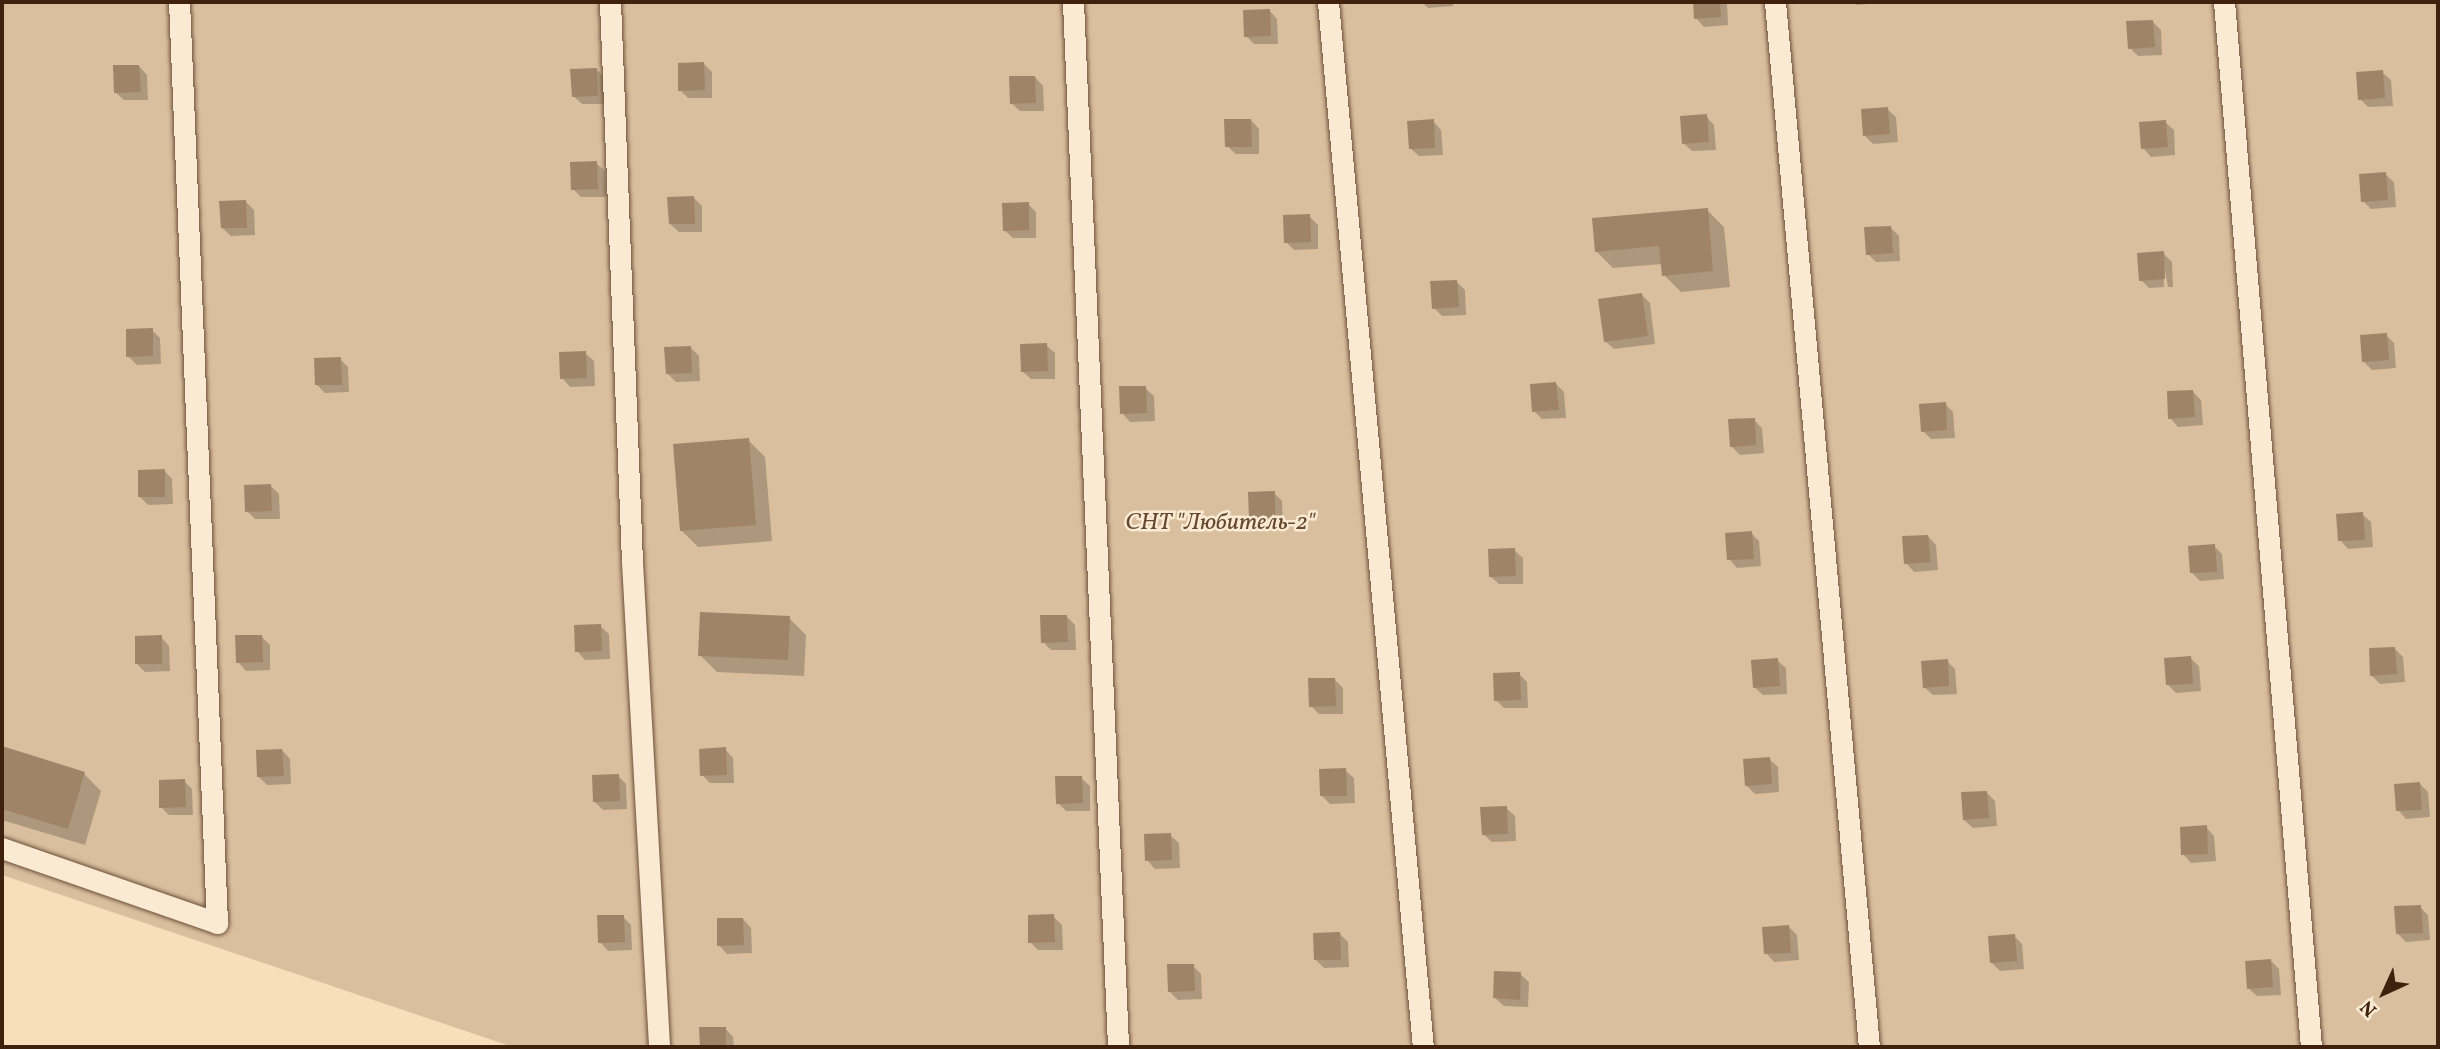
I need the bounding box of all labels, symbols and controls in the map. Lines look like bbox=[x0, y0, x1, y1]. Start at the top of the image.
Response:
park label: СНТ "Любитель-2" bbox=[1125, 510, 1315, 538]
north arrow bbox=[2349, 958, 2419, 1028]
text: N bbox=[2355, 994, 2383, 1022]

